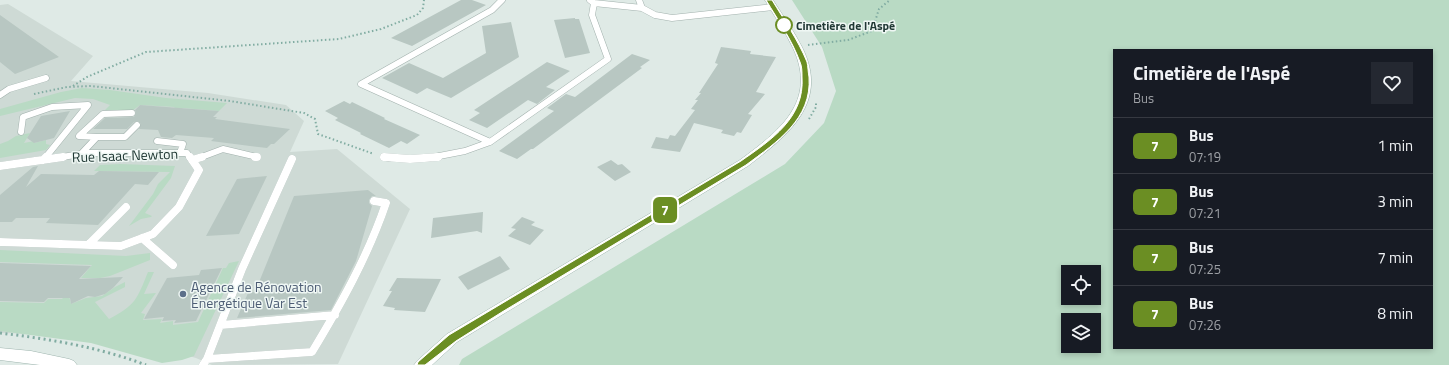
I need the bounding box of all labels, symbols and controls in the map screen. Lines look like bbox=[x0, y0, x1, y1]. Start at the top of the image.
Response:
marker: Cimetière de l'Aspé bbox=[775, 16, 793, 34]
place label: Cimetière de l'Aspé bbox=[796, 16, 895, 35]
text: Cimetière de l'Aspé bbox=[1133, 58, 1290, 87]
button: heart bbox=[1371, 62, 1413, 104]
text: Bus bbox=[1133, 88, 1154, 108]
text: Bus bbox=[1189, 124, 1214, 147]
text: 1 min bbox=[1377, 134, 1413, 157]
text: 7 bbox=[1151, 135, 1159, 156]
street label: Rue Isaac Newton bbox=[72, 143, 178, 167]
text: 07:19 bbox=[1189, 147, 1221, 167]
text: Bus bbox=[1189, 180, 1214, 203]
text: 3 min bbox=[1377, 190, 1413, 213]
text: 7 bbox=[1151, 191, 1159, 212]
line badge: 7 bbox=[652, 197, 678, 223]
text: 7 bbox=[661, 199, 669, 220]
text: 07:21 bbox=[1189, 203, 1221, 223]
text: Bus bbox=[1189, 236, 1214, 259]
text: 7 min bbox=[1377, 246, 1413, 269]
text: 7 bbox=[1151, 247, 1159, 268]
text: 07:25 bbox=[1189, 259, 1221, 279]
map controls bbox=[1061, 265, 1101, 353]
button: locate bbox=[1061, 265, 1101, 305]
place label: Agence de Rénovation Énergétique Var Est bbox=[191, 276, 322, 313]
marker: Agence de Rénovation Énergétique Var Est bbox=[178, 289, 188, 299]
text: Bus bbox=[1189, 292, 1214, 315]
text: 8 min bbox=[1377, 302, 1413, 325]
text: 7 bbox=[1151, 303, 1159, 324]
button: layers bbox=[1061, 313, 1101, 353]
text: 07:26 bbox=[1189, 315, 1221, 335]

